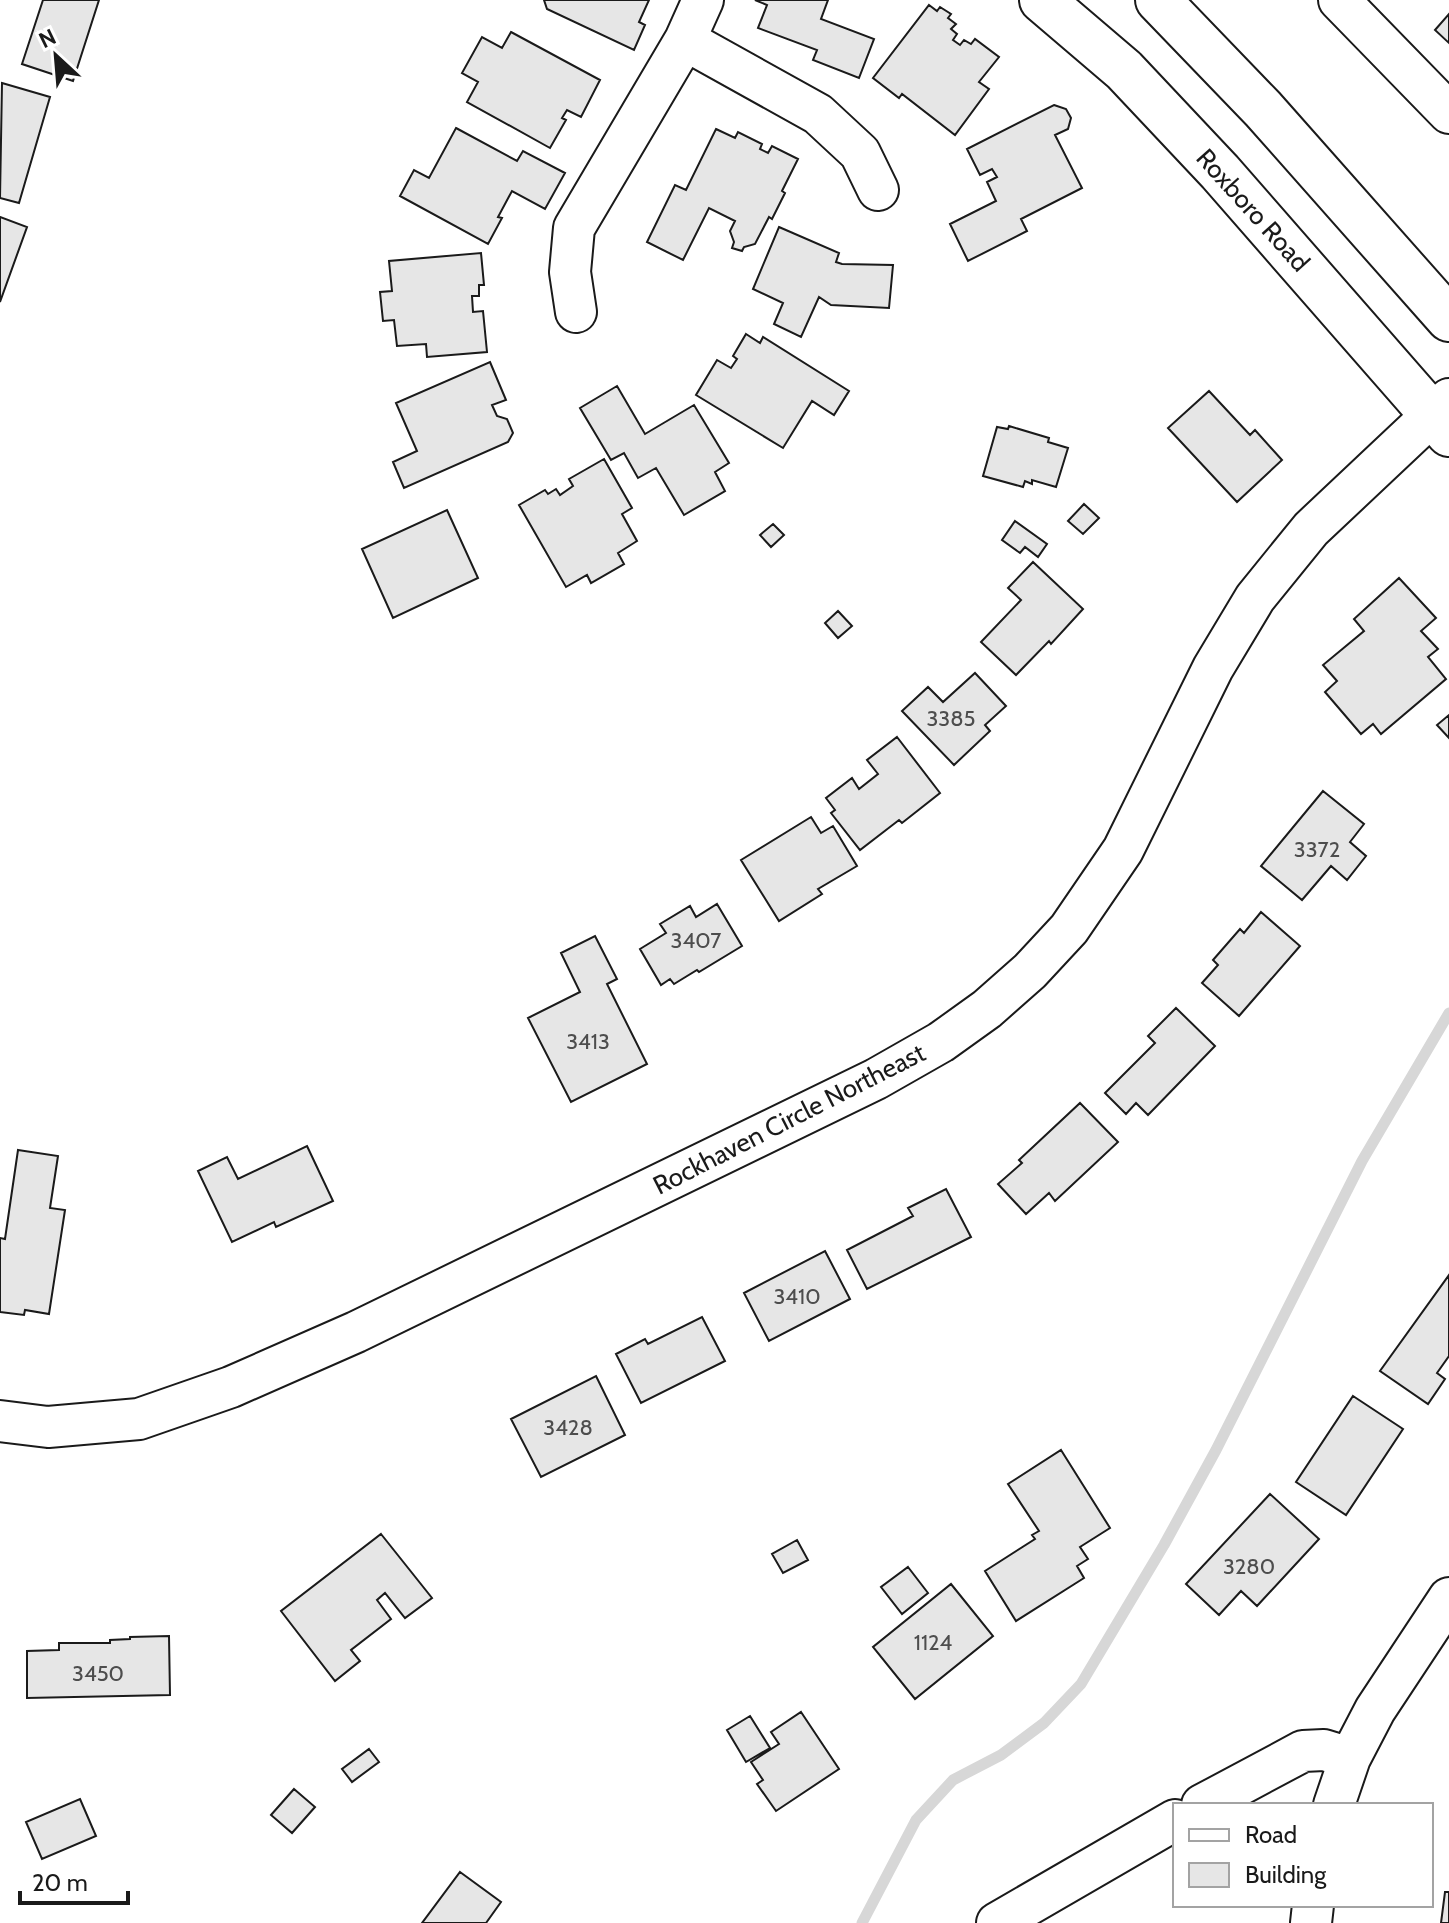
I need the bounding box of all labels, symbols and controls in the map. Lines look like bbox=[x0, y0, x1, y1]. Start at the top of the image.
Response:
north arrow bbox=[16, 16, 96, 96]
text: N bbox=[35, 23, 60, 54]
street label: Roxboro Road bbox=[1189, 142, 1317, 278]
house number: 3385 bbox=[926, 705, 976, 732]
house number: 3372 bbox=[1294, 836, 1340, 863]
house number: 3407 bbox=[671, 927, 721, 954]
house number: 3413 bbox=[566, 1028, 610, 1055]
street label: Rockhaven Circle Northeast bbox=[648, 1036, 931, 1202]
house number: 3410 bbox=[773, 1283, 821, 1310]
house number: 3428 bbox=[543, 1414, 593, 1441]
house number: 3280 bbox=[1223, 1553, 1275, 1580]
house number: 1124 bbox=[914, 1629, 953, 1656]
house number: 3450 bbox=[72, 1660, 124, 1687]
legend bbox=[1173, 1803, 1433, 1907]
text: Road bbox=[1245, 1820, 1297, 1849]
scale bar bbox=[20, 1855, 128, 1905]
text: Building bbox=[1245, 1860, 1327, 1889]
text: 20 m bbox=[32, 1868, 88, 1897]

